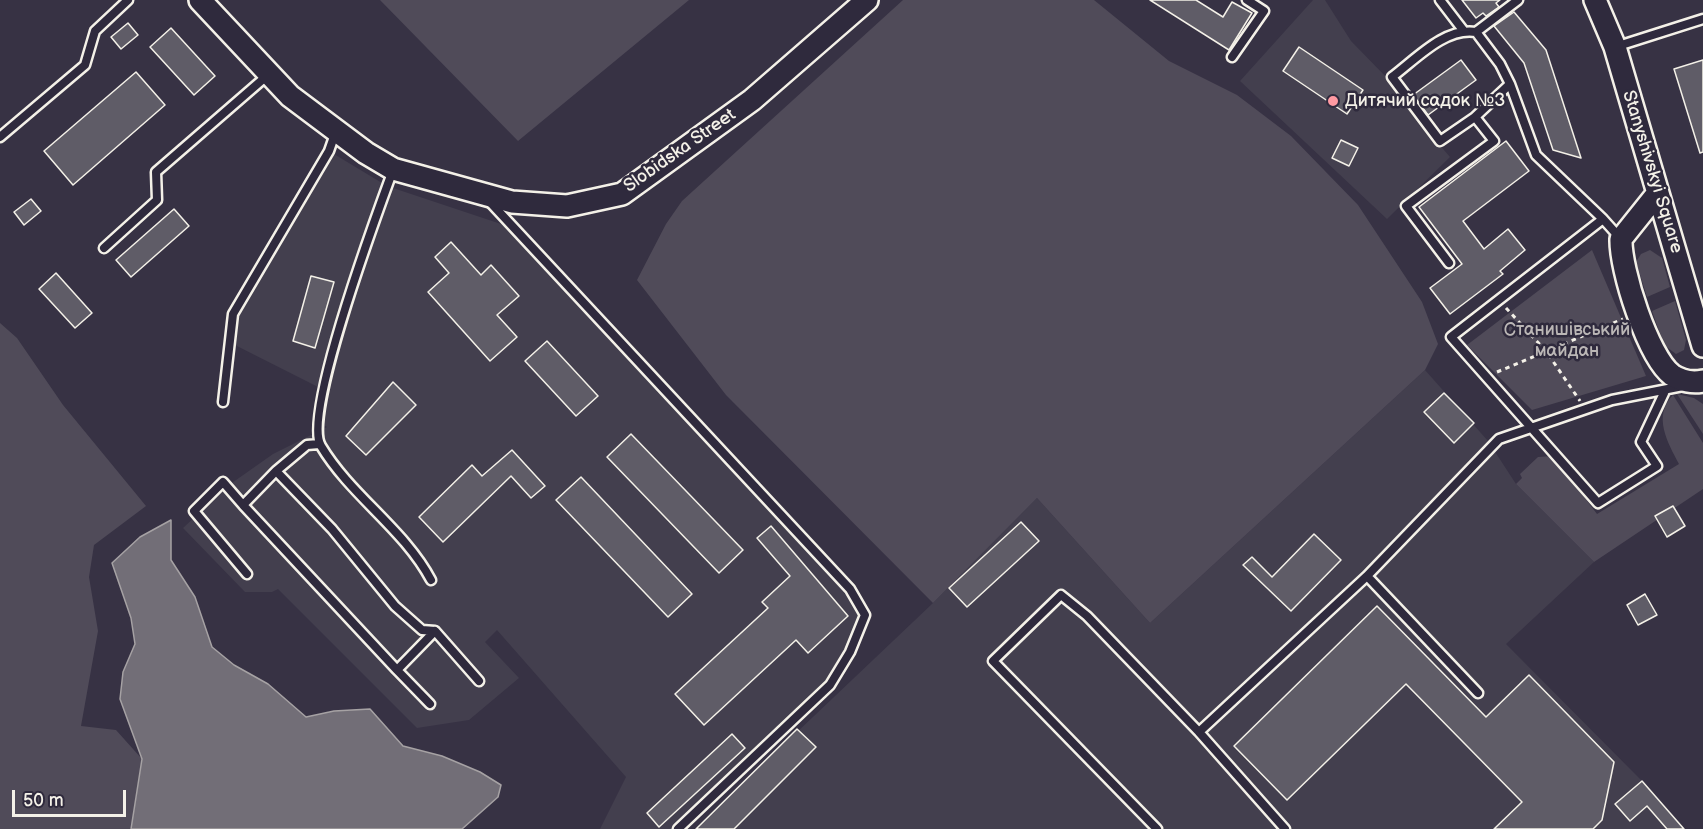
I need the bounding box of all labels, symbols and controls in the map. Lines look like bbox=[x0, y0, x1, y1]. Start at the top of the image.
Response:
street label: Stanyshivskyi Square bbox=[1617, 88, 1687, 256]
place label: Дитячий садок №3 bbox=[1345, 90, 1505, 112]
marker: Дитячий садок №3 bbox=[1326, 94, 1340, 108]
street label: Slobidska Street bbox=[620, 104, 740, 198]
park label: Станишівський майдан bbox=[1504, 319, 1630, 362]
scale bar bbox=[15, 778, 129, 816]
text: 50 m bbox=[23, 790, 64, 811]

